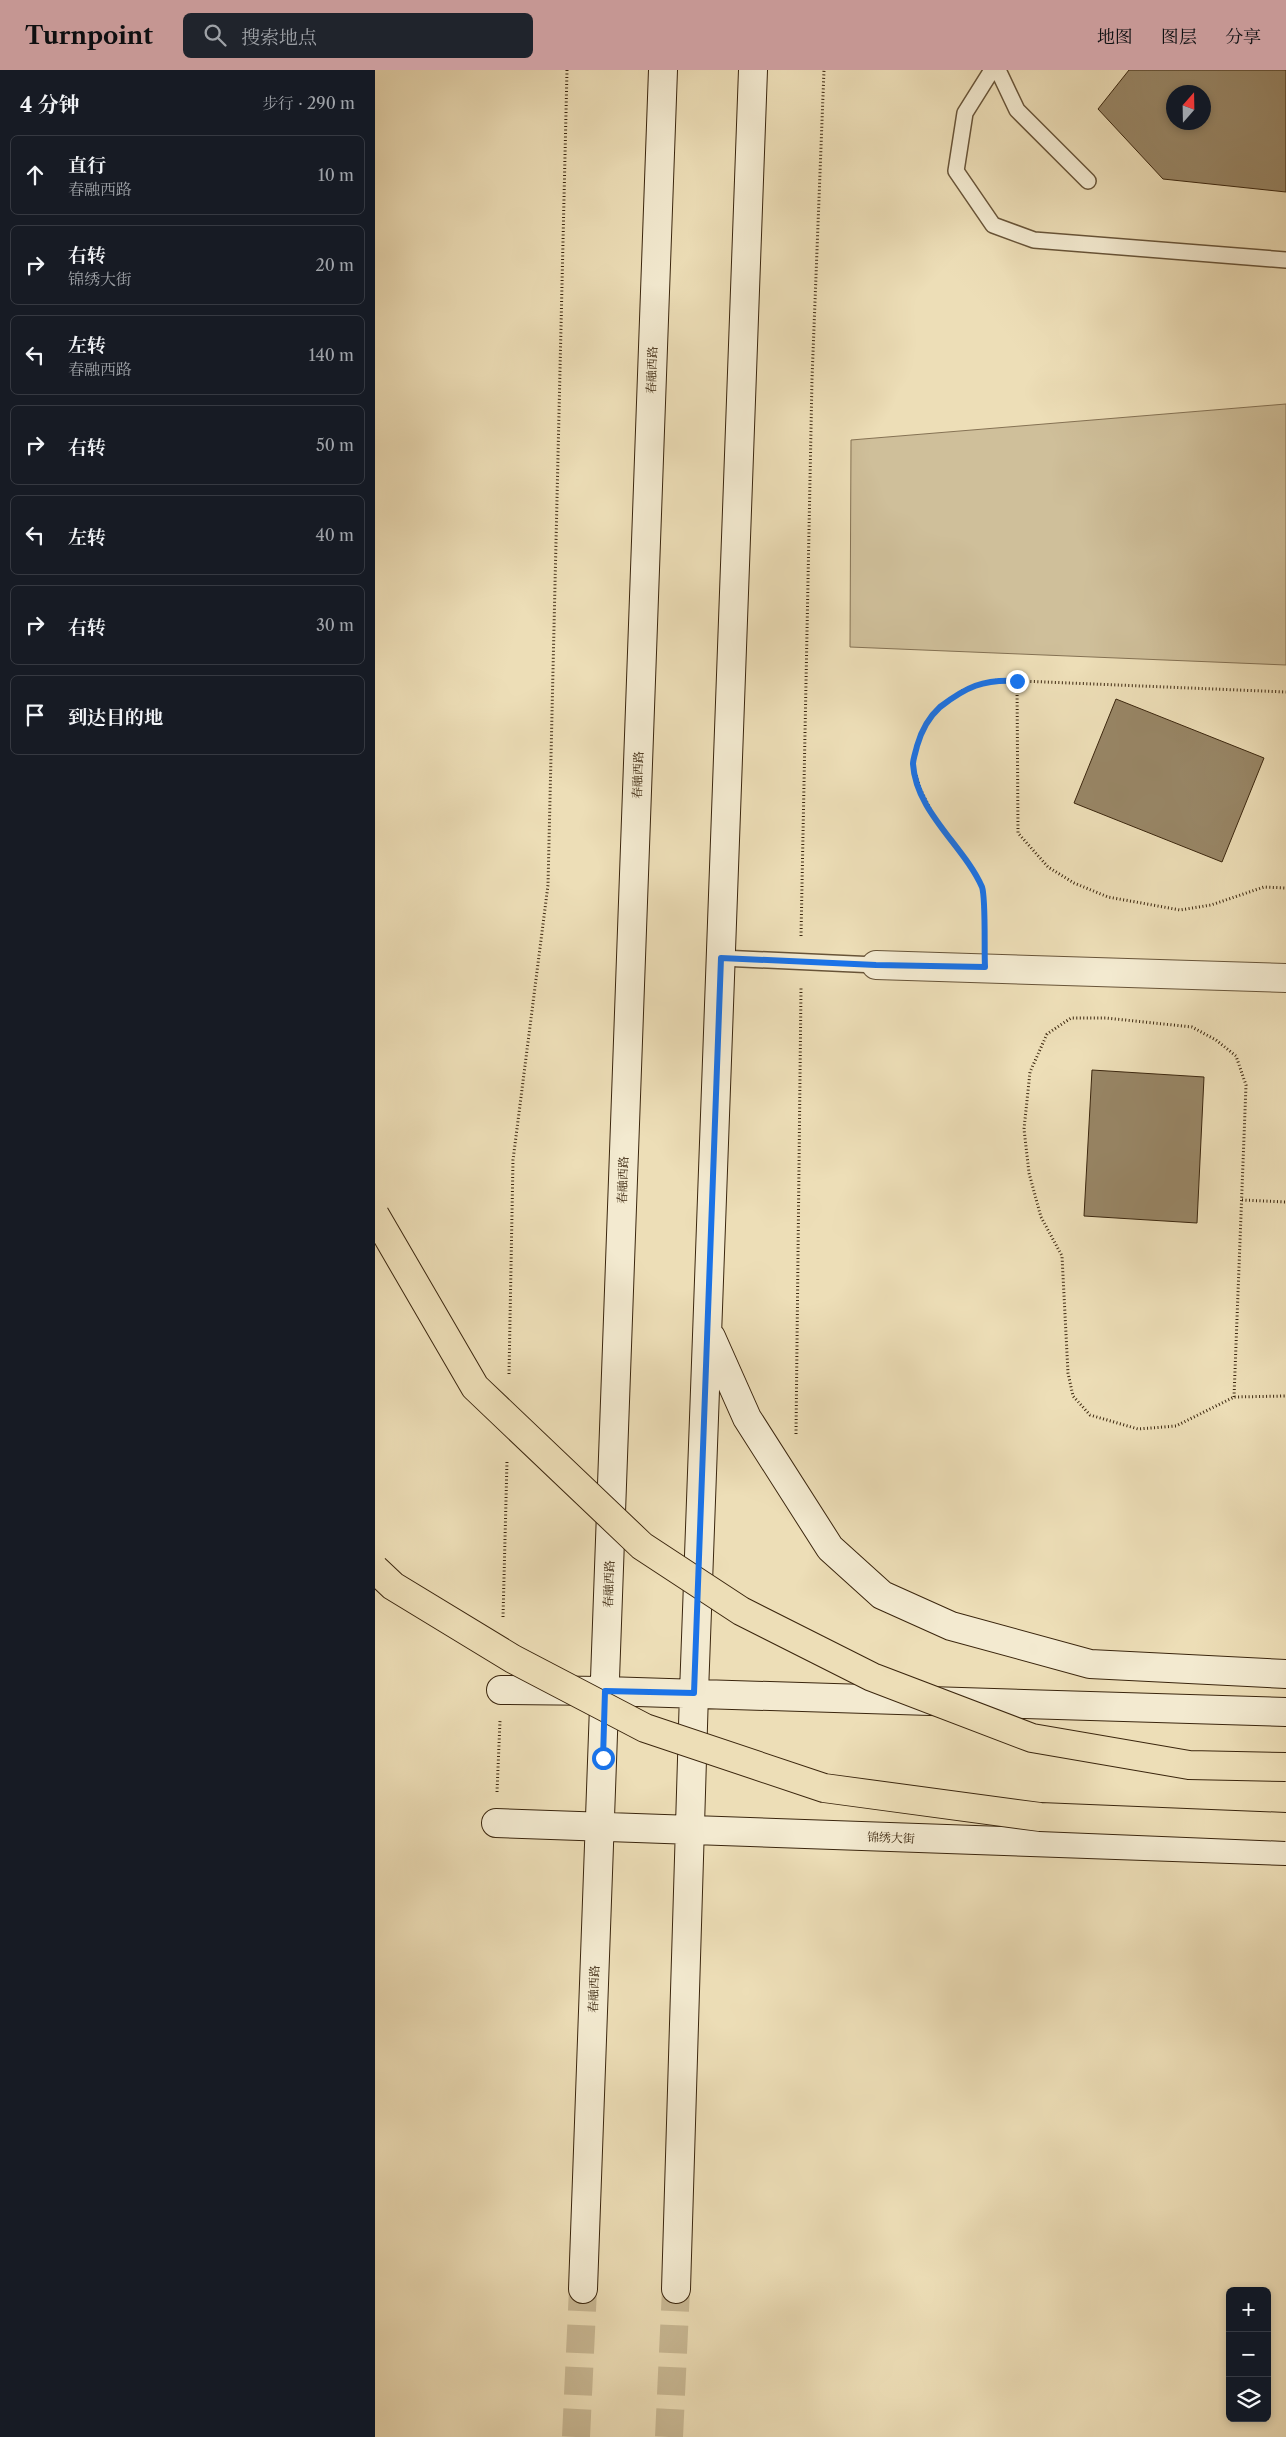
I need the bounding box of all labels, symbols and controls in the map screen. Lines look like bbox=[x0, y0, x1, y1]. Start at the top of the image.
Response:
search box bbox=[183, 13, 533, 58]
text: Turnpoint bbox=[25, 21, 153, 50]
icon: search bbox=[201, 21, 229, 49]
text: 搜索地点 bbox=[241, 26, 317, 49]
text: 地图 bbox=[1097, 26, 1133, 48]
text: 图层 bbox=[1161, 26, 1197, 48]
text: 分享 bbox=[1225, 26, 1261, 48]
north arrow bbox=[1166, 85, 1211, 130]
text: 4 分钟 bbox=[20, 92, 80, 117]
text: 步行 · 290 m bbox=[262, 93, 355, 113]
text: 直行 bbox=[68, 154, 106, 177]
icon: ahead bbox=[21, 161, 49, 189]
text: 10 m bbox=[318, 165, 354, 185]
text: 春融西路 bbox=[68, 179, 132, 199]
text: 右转 bbox=[68, 244, 106, 267]
icon: right bbox=[21, 251, 49, 279]
text: 20 m bbox=[315, 255, 354, 275]
text: 锦绣大街 bbox=[68, 269, 132, 289]
text: 左转 bbox=[68, 334, 106, 357]
icon: left bbox=[21, 341, 49, 369]
text: 140 m bbox=[309, 345, 354, 365]
street label: 春融西路 bbox=[643, 346, 660, 394]
text: 春融西路 bbox=[68, 359, 132, 379]
icon: right bbox=[21, 431, 49, 459]
text: 50 m bbox=[316, 435, 354, 455]
text: 右转 bbox=[68, 436, 106, 459]
icon: left bbox=[21, 521, 49, 549]
text: 40 m bbox=[315, 525, 354, 545]
text: 左转 bbox=[68, 526, 106, 549]
icon: right bbox=[21, 611, 49, 639]
text: 30 m bbox=[316, 615, 354, 635]
text: 右转 bbox=[68, 616, 106, 639]
route end bbox=[1006, 670, 1029, 693]
icon: arrive bbox=[21, 701, 49, 729]
text: 到达目的地 bbox=[68, 706, 163, 729]
street label: 春融西路 bbox=[629, 751, 646, 799]
street label: 春融西路 bbox=[614, 1156, 631, 1204]
street label: 春融西路 bbox=[600, 1560, 617, 1608]
route start bbox=[592, 1747, 615, 1770]
street label: 锦绣大街 bbox=[867, 1829, 916, 1846]
street label: 春融西路 bbox=[585, 1965, 602, 2013]
map controls bbox=[1226, 2287, 1271, 2422]
button: + bbox=[1226, 2287, 1271, 2332]
button: − bbox=[1226, 2332, 1271, 2377]
button: layers bbox=[1226, 2377, 1271, 2422]

